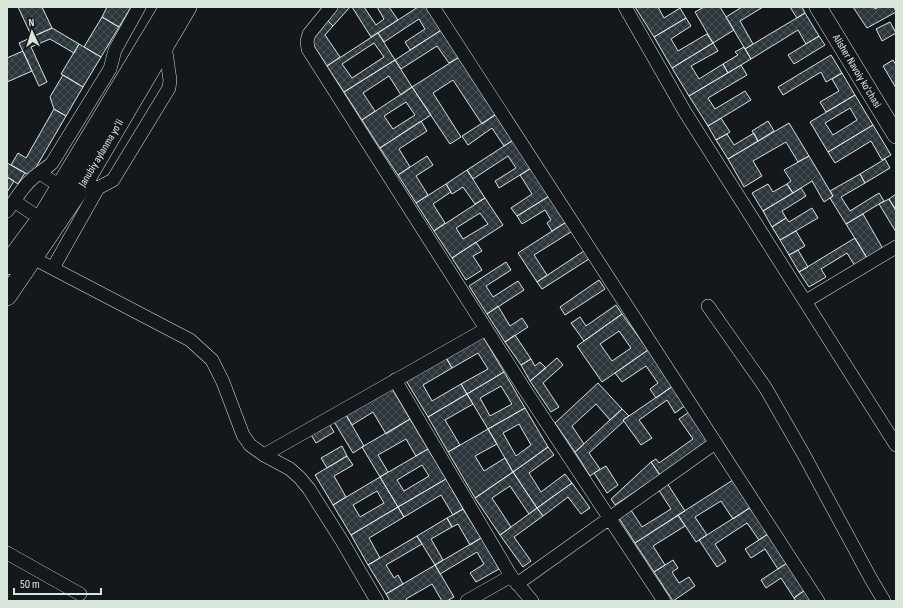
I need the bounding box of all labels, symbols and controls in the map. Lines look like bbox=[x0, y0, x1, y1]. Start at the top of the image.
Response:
north arrow bbox=[12, 12, 52, 52]
text: N bbox=[28, 16, 35, 29]
street label: Alisher Navoiy ko'chasi bbox=[829, 31, 884, 110]
street label: Janubiy aylanma yoʻli bbox=[75, 117, 126, 190]
scale bar bbox=[14, 570, 101, 596]
text: 50 m bbox=[20, 577, 40, 592]

